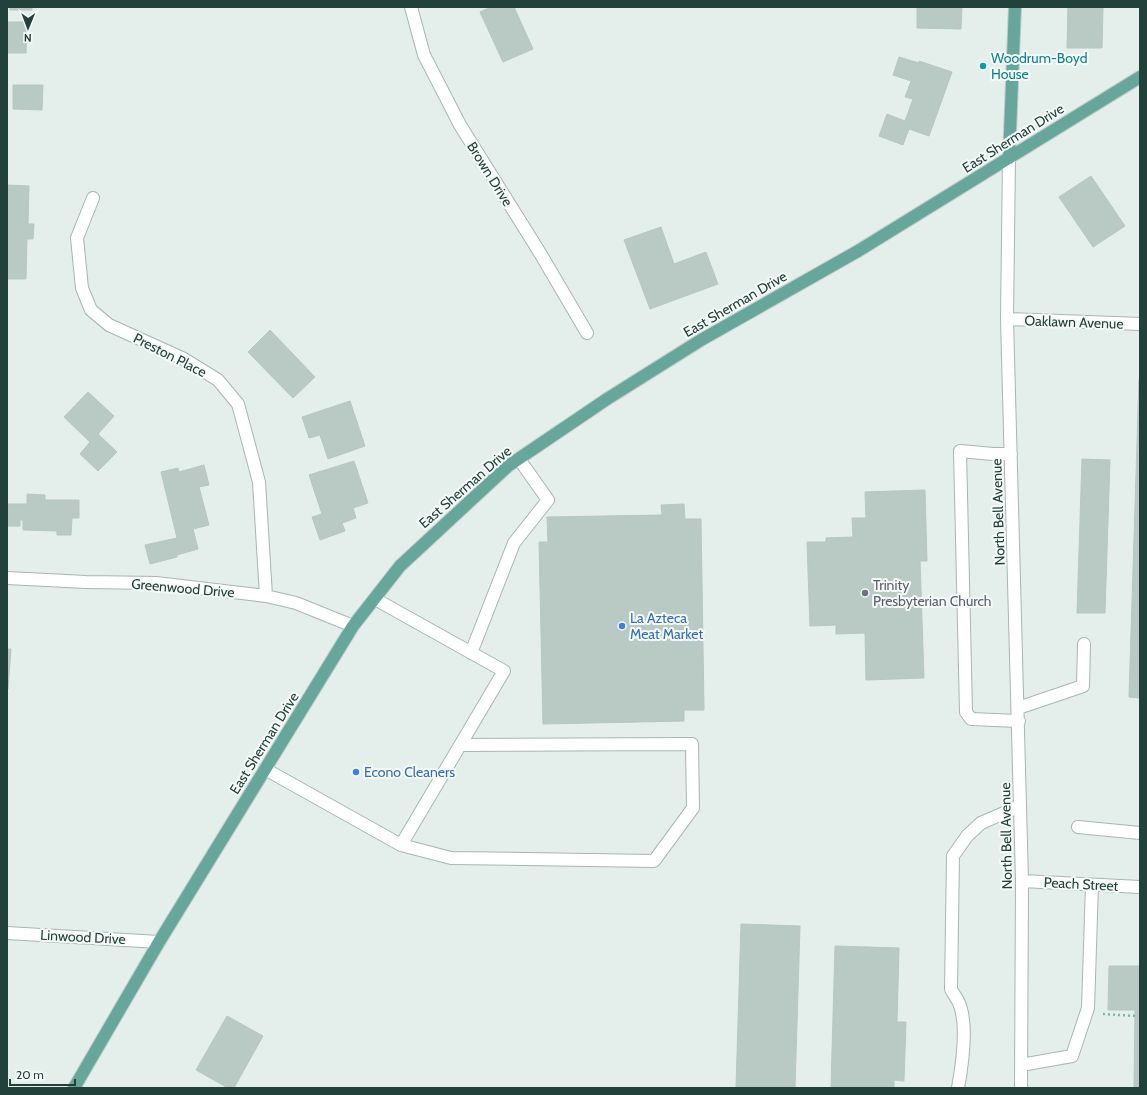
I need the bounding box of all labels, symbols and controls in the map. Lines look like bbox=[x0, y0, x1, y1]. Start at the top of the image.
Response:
north arrow bbox=[8, 8, 48, 48]
text: N bbox=[24, 31, 32, 45]
place label: Woodrum-Boyd House bbox=[991, 49, 1087, 83]
marker: Woodrum-Boyd House bbox=[978, 61, 988, 71]
street label: East Sherman Drive bbox=[959, 99, 1067, 177]
street label: Brown Drive bbox=[463, 138, 517, 210]
street label: East Sherman Drive bbox=[680, 267, 790, 341]
street label: Oaklawn Avenue bbox=[1024, 311, 1124, 333]
street label: Preston Place bbox=[130, 329, 210, 381]
street label: East Sherman Drive bbox=[415, 442, 515, 532]
street label: North Bell Avenue bbox=[987, 458, 1009, 566]
street label: Greenwood Drive bbox=[131, 575, 235, 601]
place label: Trinity Presbyterian Church bbox=[873, 576, 991, 610]
marker: Trinity Presbyterian Church bbox=[860, 588, 870, 598]
place label: La Azteca Meat Market bbox=[630, 609, 703, 643]
marker: La Azteca Meat Market bbox=[617, 621, 627, 631]
street label: East Sherman Drive bbox=[225, 689, 303, 797]
place label: Econo Cleaners bbox=[364, 763, 455, 781]
marker: Econo Cleaners bbox=[351, 767, 361, 777]
street label: North Bell Avenue bbox=[996, 782, 1016, 890]
street label: Peach Street bbox=[1043, 873, 1119, 895]
street label: Linwood Drive bbox=[40, 926, 126, 948]
scale bar bbox=[10, 1061, 75, 1087]
text: 20 m bbox=[16, 1067, 44, 1082]

